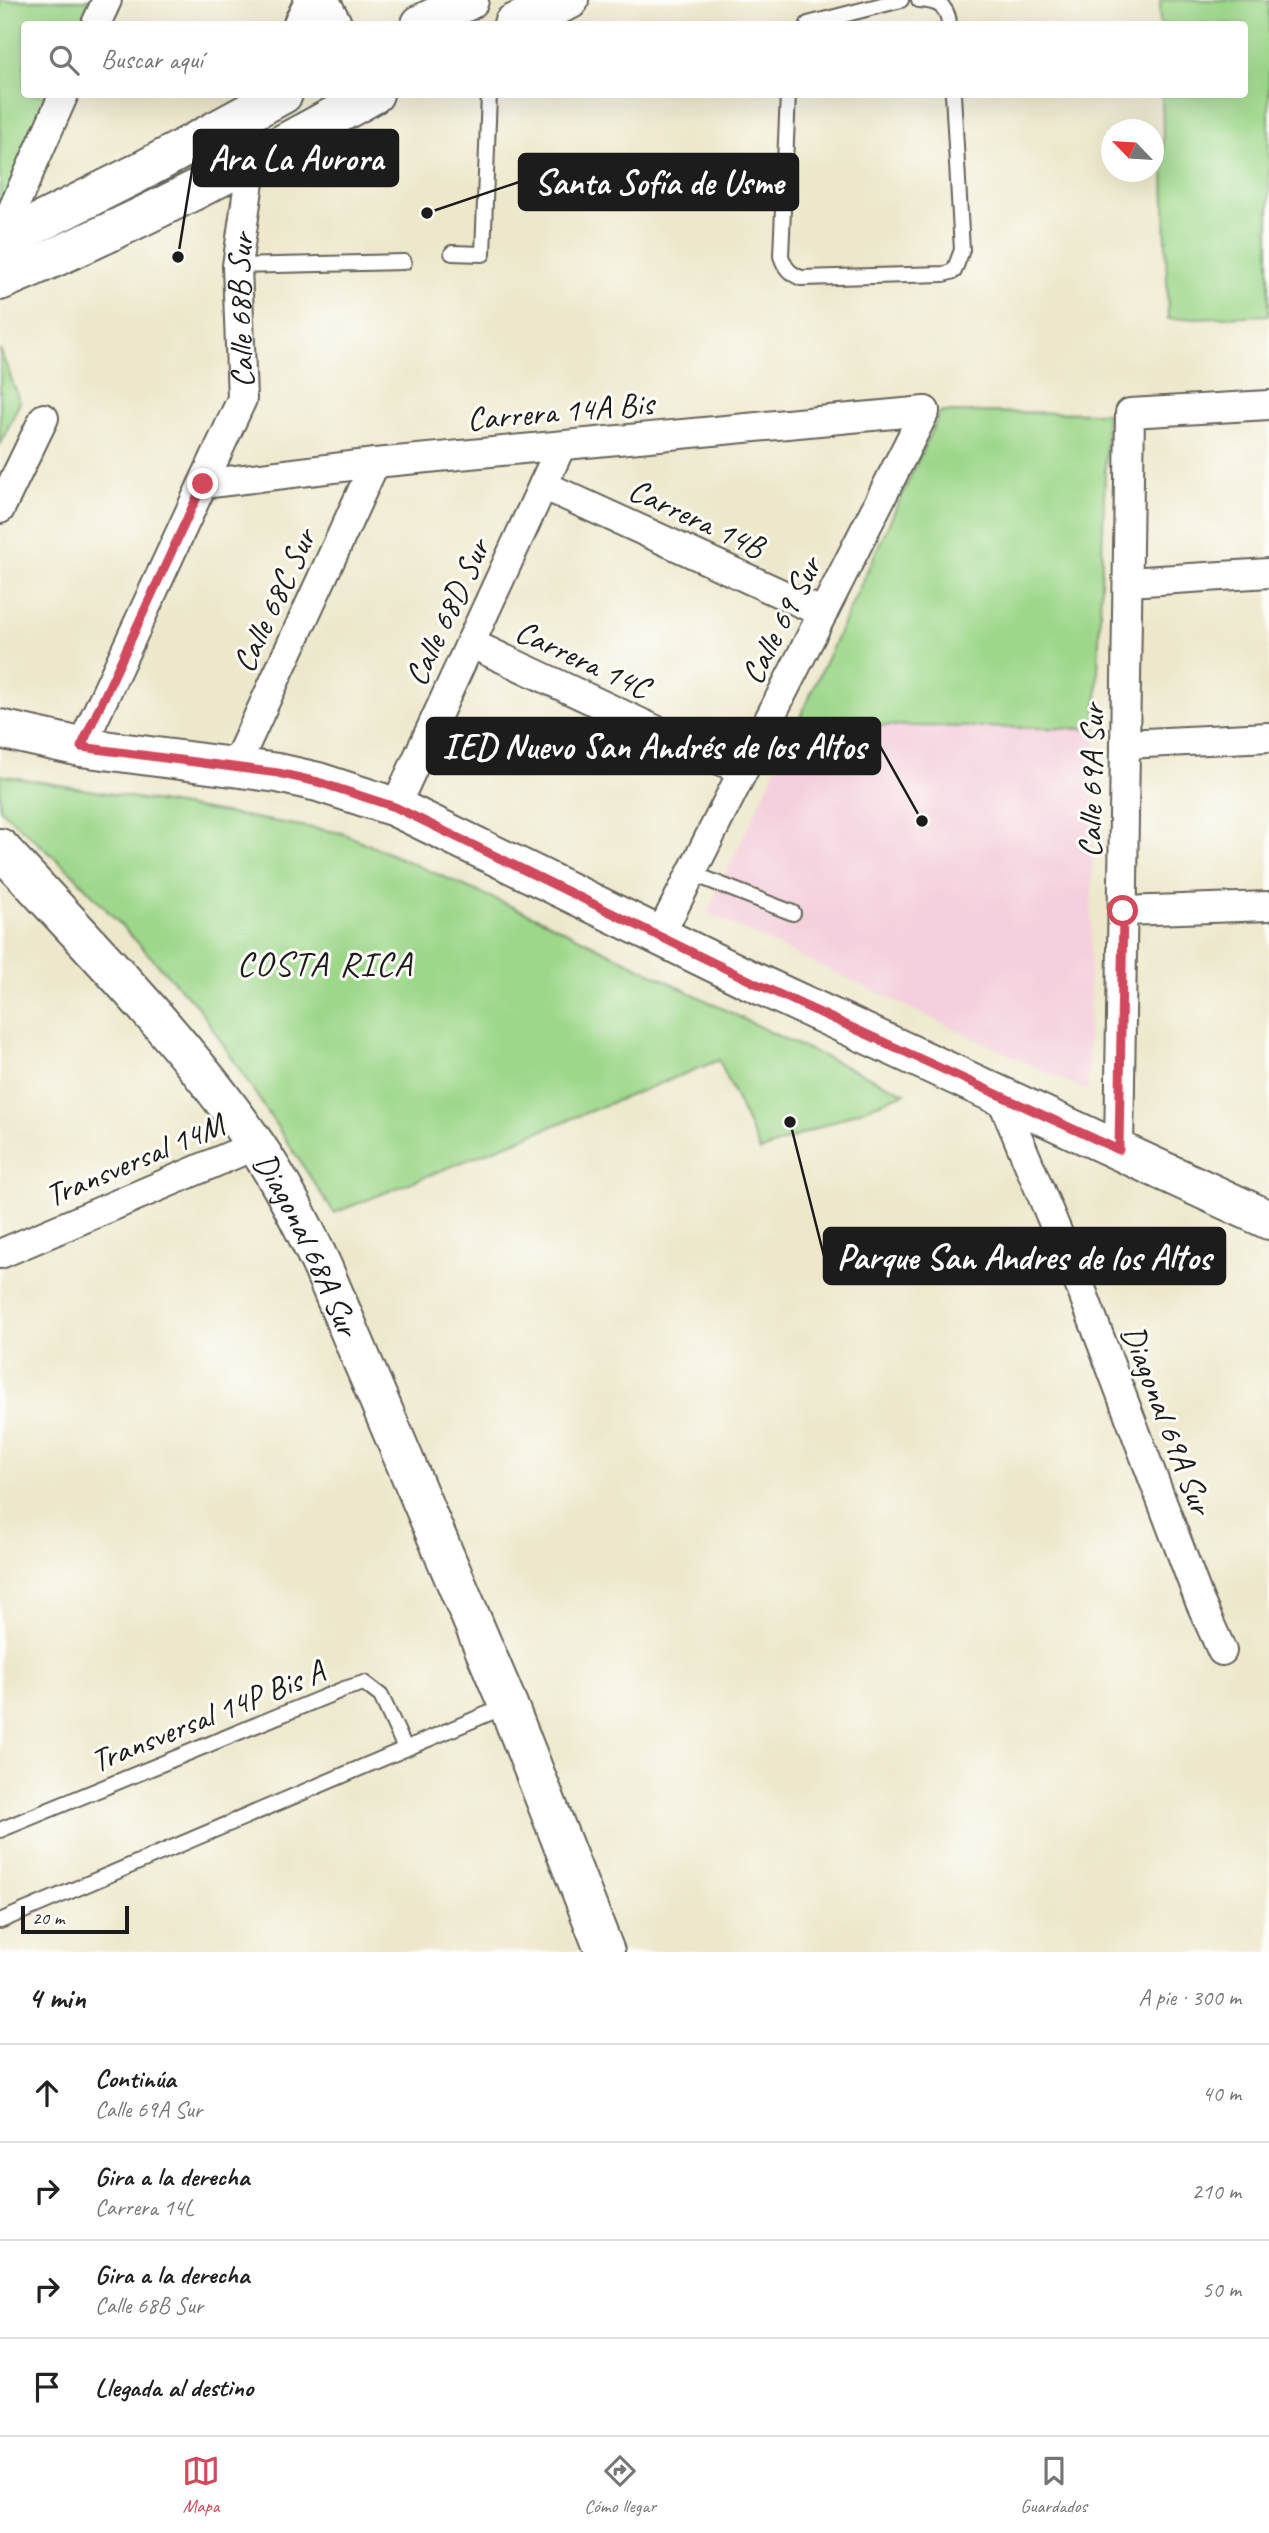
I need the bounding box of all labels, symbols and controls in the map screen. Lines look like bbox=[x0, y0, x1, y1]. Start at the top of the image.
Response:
search box bbox=[21, 21, 1248, 98]
icon: search bbox=[45, 41, 83, 79]
text: Buscar aquí bbox=[101, 43, 203, 76]
north arrow bbox=[1101, 119, 1164, 182]
callout: Ara La Aurora bbox=[194, 130, 398, 186]
text: Ara La Aurora bbox=[209, 136, 386, 181]
callout: Santa Sofía de Usme bbox=[519, 154, 798, 210]
text: Santa Sofía de Usme bbox=[534, 160, 786, 205]
street label: Calle 68B Sur bbox=[216, 227, 264, 389]
street label: Carrera 14A Bis bbox=[465, 382, 658, 440]
route end bbox=[187, 468, 218, 499]
street label: Carrera 14B bbox=[622, 468, 773, 568]
street label: Calle 68C Sur bbox=[222, 519, 327, 679]
street label: Calle 68D Sur bbox=[395, 530, 500, 692]
street label: Calle 69 Sur bbox=[731, 547, 832, 691]
street label: Carrera 14C bbox=[509, 610, 659, 710]
street label: Calle 69A Sur bbox=[1069, 701, 1113, 858]
callout: IED Nuevo San Andrés de los Altos bbox=[427, 718, 880, 774]
text: IED Nuevo San Andrés de los Altos bbox=[442, 724, 870, 769]
route start bbox=[1107, 895, 1138, 926]
district label: COSTA RICA bbox=[237, 941, 413, 986]
street label: Transversal 14M bbox=[39, 1102, 233, 1216]
street label: Diagonal 68A Sur bbox=[244, 1144, 370, 1345]
callout: Parque San Andres de los Altos bbox=[824, 1228, 1225, 1284]
text: Parque San Andres de los Altos bbox=[837, 1235, 1215, 1280]
street label: Diagonal 69A Sur bbox=[1112, 1319, 1223, 1523]
street label: Transversal 14P Bis A bbox=[84, 1649, 332, 1782]
scale bar bbox=[21, 1903, 130, 1935]
text: 20 m bbox=[32, 1906, 64, 1930]
text: 4 min bbox=[28, 1979, 85, 2017]
text: A pie · 300 m bbox=[1138, 1983, 1241, 2012]
text: Continúa bbox=[95, 2062, 176, 2095]
icon: ahead bbox=[28, 2074, 66, 2112]
text: 40 m bbox=[1202, 2079, 1241, 2108]
text: Calle 69A Sur bbox=[95, 2095, 202, 2124]
text: Gira a la derecha bbox=[95, 2160, 249, 2193]
icon: right bbox=[28, 2172, 66, 2210]
text: 210 m bbox=[1192, 2177, 1241, 2206]
text: Carrera 14L bbox=[95, 2193, 194, 2222]
text: Gira a la derecha bbox=[95, 2258, 249, 2291]
icon: right bbox=[28, 2270, 66, 2308]
text: 50 m bbox=[1202, 2275, 1241, 2304]
text: Calle 68B Sur bbox=[95, 2291, 203, 2320]
icon: arrive bbox=[28, 2368, 66, 2406]
text: Llegada al destino bbox=[95, 2371, 253, 2404]
tab: Mapa bbox=[182, 2452, 220, 2518]
tab: Cómo llegar bbox=[584, 2452, 656, 2518]
tab: Guardados bbox=[1020, 2452, 1087, 2518]

